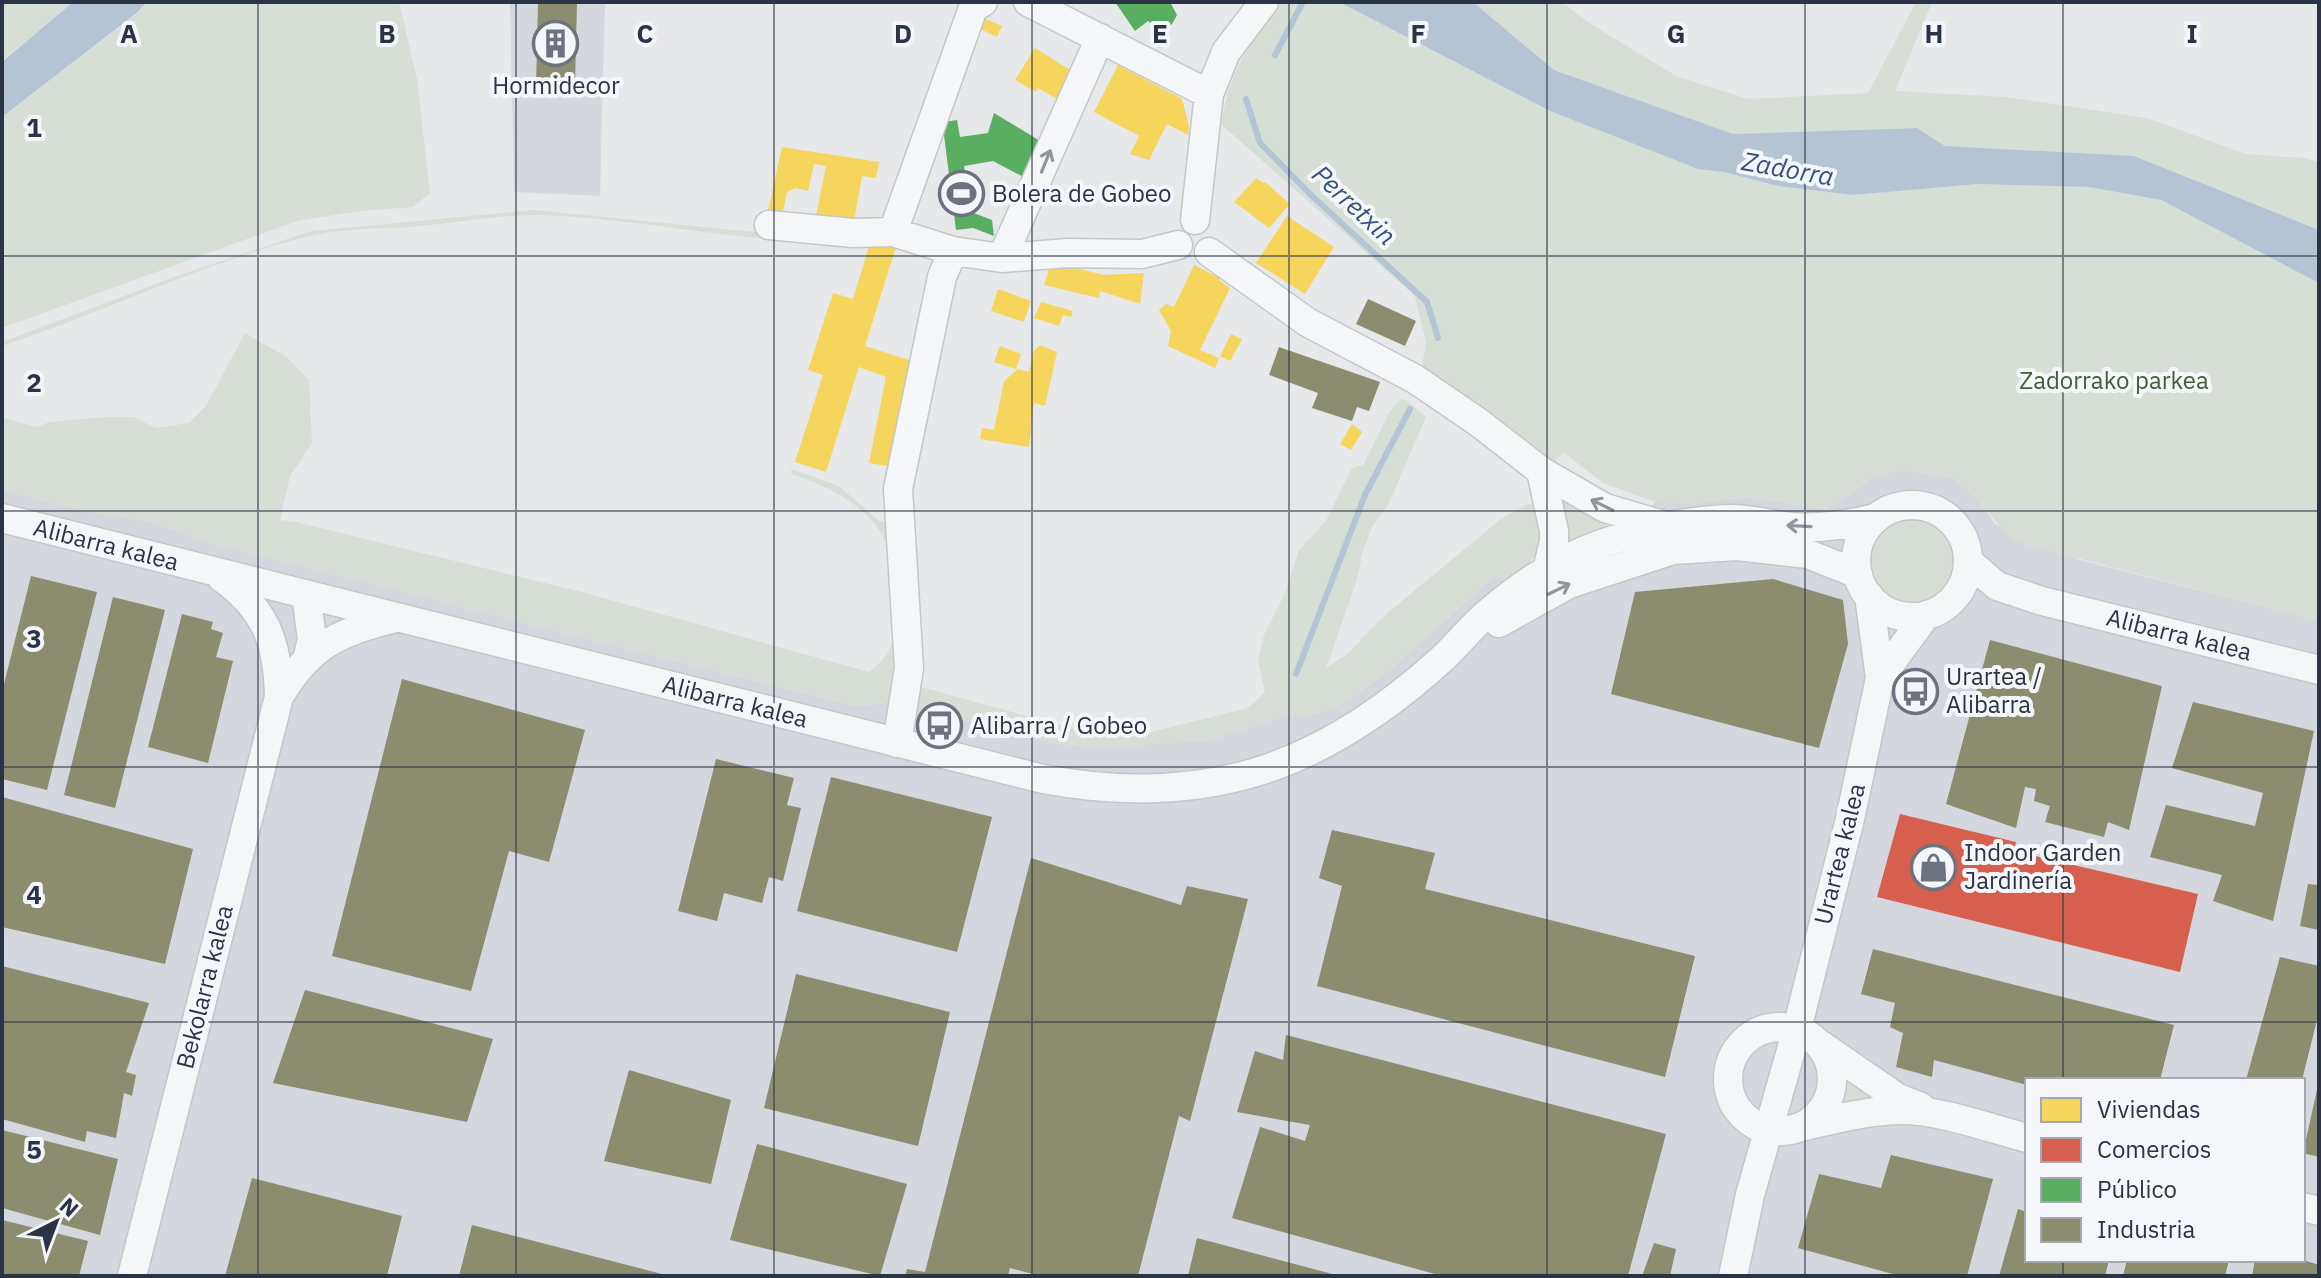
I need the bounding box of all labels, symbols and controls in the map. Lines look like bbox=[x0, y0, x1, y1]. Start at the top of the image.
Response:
text: A bbox=[120, 16, 138, 50]
text: B bbox=[378, 16, 396, 50]
text: C bbox=[637, 16, 654, 50]
text: D bbox=[894, 16, 912, 50]
text: E bbox=[1152, 16, 1168, 50]
text: F bbox=[1410, 16, 1426, 50]
text: G bbox=[1667, 16, 1685, 50]
text: H bbox=[1925, 16, 1943, 50]
text: I bbox=[2186, 16, 2198, 50]
building icon: Hormidecor bbox=[532, 20, 580, 68]
place label: Hormidecor bbox=[492, 69, 620, 101]
text: 1 bbox=[26, 110, 42, 144]
water label: Zadorra bbox=[1739, 143, 1837, 193]
one-way arrow bbox=[1039, 149, 1054, 174]
water label: Perretxin bbox=[1305, 157, 1404, 252]
sports icon: Bolera de Gobeo bbox=[937, 170, 985, 218]
place label: Bolera de Gobeo bbox=[992, 177, 1171, 209]
park label: Zadorrako parkea bbox=[2019, 364, 2209, 396]
text: 2 bbox=[26, 365, 42, 399]
one-way arrow bbox=[1590, 497, 1614, 512]
street label: Alibarra kalea bbox=[30, 511, 182, 578]
one-way arrow bbox=[1786, 519, 1813, 534]
one-way arrow bbox=[1547, 581, 1571, 596]
street label: Alibarra kalea bbox=[2103, 601, 2255, 668]
text: 3 bbox=[26, 621, 42, 655]
place label: Urartea / Alibarra bbox=[1946, 660, 2042, 720]
bus stop icon: Urartea / Alibarra bbox=[1891, 667, 1939, 715]
street label: Alibarra kalea bbox=[659, 668, 811, 735]
bus stop icon: Alibarra / Gobeo bbox=[916, 702, 964, 750]
place label: Alibarra / Gobeo bbox=[971, 709, 1147, 741]
street label: Urartea kalea bbox=[1806, 780, 1872, 928]
place label: Indoor Garden Jardinería bbox=[1964, 836, 2121, 896]
shop icon: Indoor Garden Jardinería bbox=[1909, 843, 1957, 891]
text: 4 bbox=[26, 877, 42, 911]
street label: Bekolarra kalea bbox=[168, 901, 240, 1072]
legend bbox=[2025, 1078, 2305, 1262]
text: Viviendas bbox=[2097, 1093, 2201, 1125]
text: 5 bbox=[26, 1132, 42, 1166]
text: Comercios bbox=[2097, 1133, 2211, 1165]
text: Público bbox=[2097, 1173, 2177, 1205]
north arrow bbox=[16, 1182, 96, 1262]
text: N bbox=[54, 1191, 85, 1223]
text: Industria bbox=[2097, 1213, 2196, 1245]

